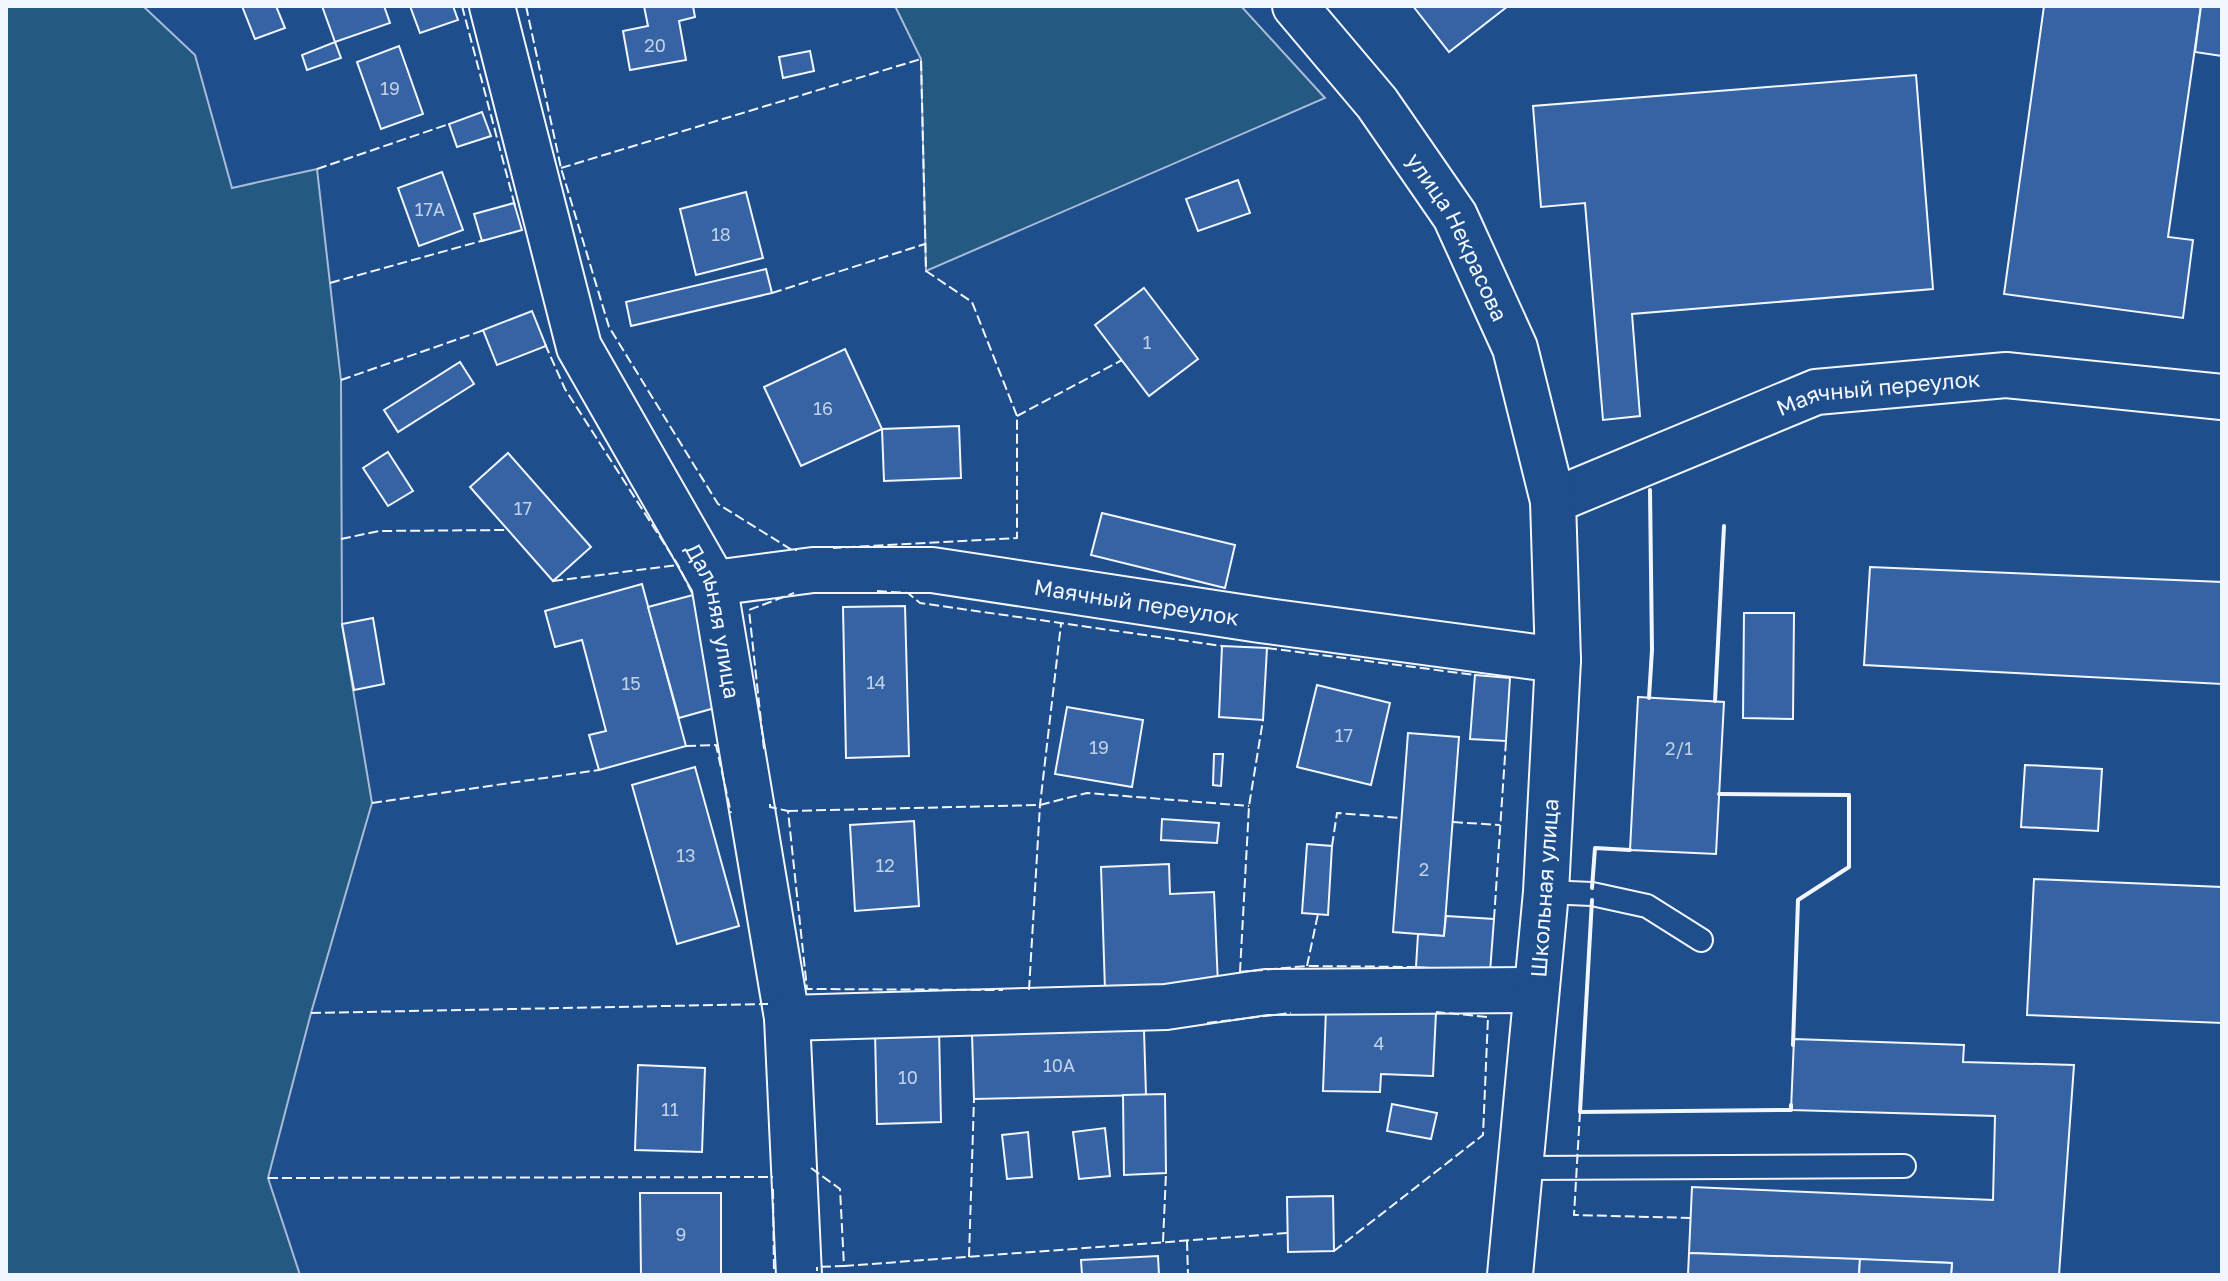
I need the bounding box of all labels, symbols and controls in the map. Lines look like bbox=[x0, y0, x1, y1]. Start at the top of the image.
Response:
house number: 20 bbox=[644, 34, 666, 56]
house number: 19 bbox=[380, 77, 400, 99]
street label: улица Некрасова bbox=[1402, 147, 1514, 325]
house number: 17А bbox=[415, 198, 445, 220]
house number: 18 bbox=[711, 223, 731, 245]
house number: 1 bbox=[1143, 331, 1152, 353]
street label: Маячный переулок bbox=[1772, 364, 1982, 421]
house number: 16 bbox=[813, 397, 833, 419]
house number: 17 bbox=[514, 497, 532, 519]
street label: Дальняя улица bbox=[680, 538, 747, 701]
street label: Маячный переулок bbox=[1032, 572, 1241, 630]
house number: 14 bbox=[866, 671, 886, 693]
house number: 15 bbox=[621, 672, 641, 694]
house number: 17 bbox=[1335, 724, 1353, 746]
house number: 19 bbox=[1089, 736, 1109, 758]
house number: 2/1 bbox=[1665, 737, 1693, 759]
street label: Школьная улица bbox=[1524, 798, 1564, 978]
house number: 13 bbox=[676, 844, 696, 866]
house number: 12 bbox=[875, 854, 895, 876]
house number: 2 bbox=[1419, 858, 1429, 880]
house number: 4 bbox=[1374, 1032, 1385, 1054]
house number: 10А bbox=[1043, 1054, 1075, 1076]
house number: 10 bbox=[898, 1066, 918, 1088]
house number: 11 bbox=[661, 1098, 679, 1120]
house number: 9 bbox=[676, 1223, 686, 1245]

